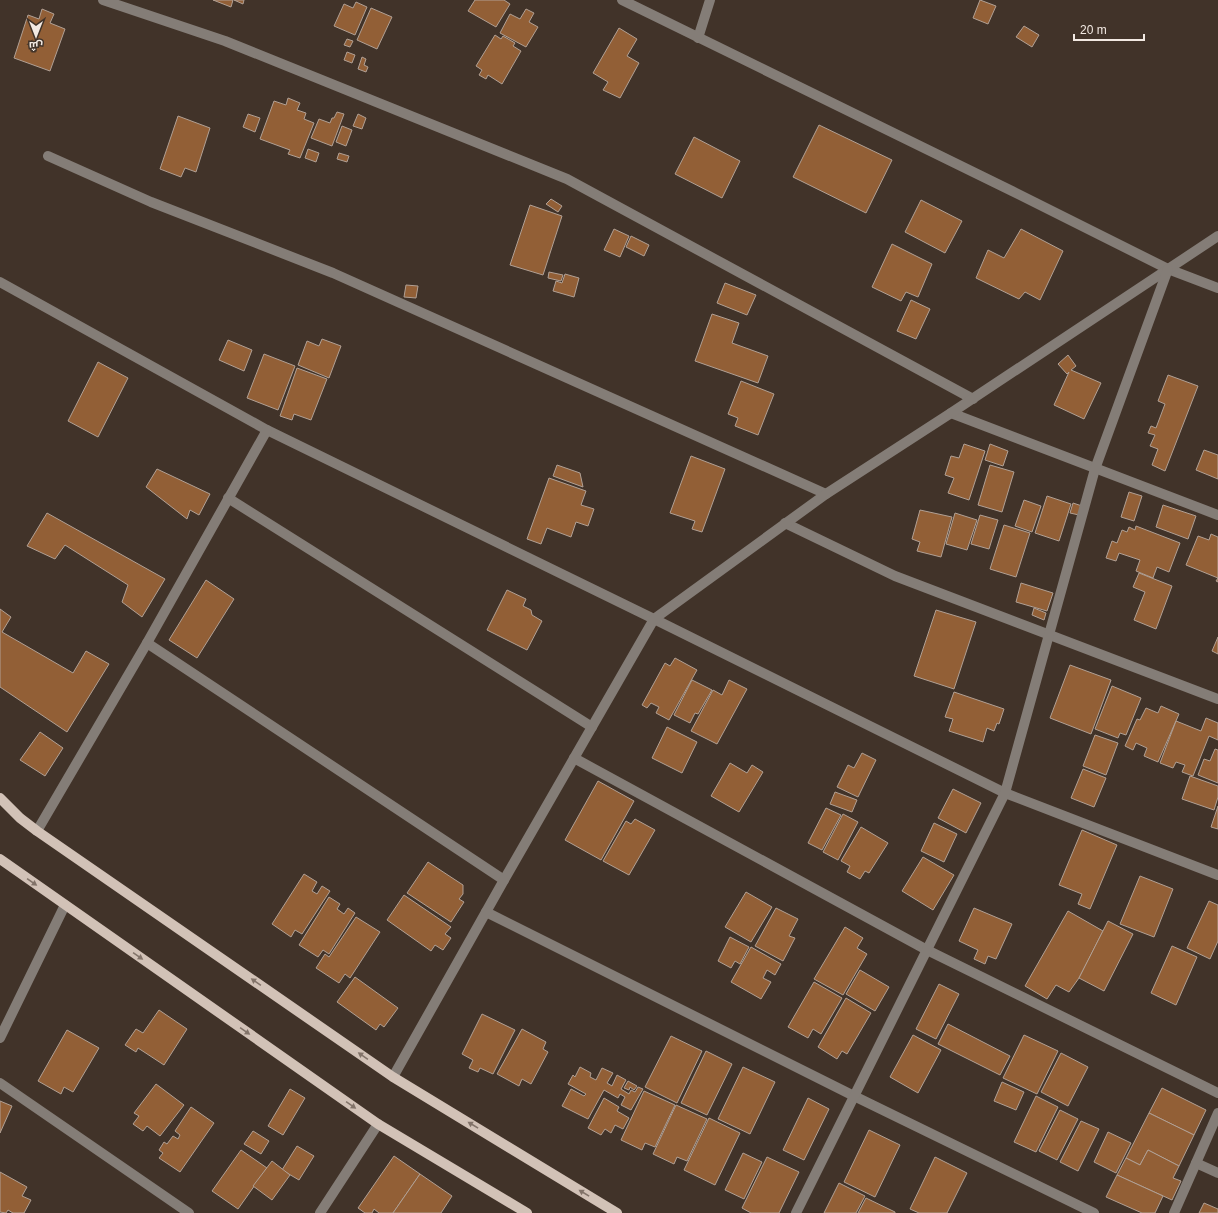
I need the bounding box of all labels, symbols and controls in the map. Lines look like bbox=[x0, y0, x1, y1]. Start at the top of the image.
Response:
north arrow bbox=[16, 16, 56, 56]
scale bar bbox=[1074, 16, 1144, 42]
text: 20 m bbox=[1080, 23, 1107, 37]
text: ش bbox=[29, 39, 43, 52]
one-way arrow bbox=[27, 878, 37, 886]
one-way arrow bbox=[133, 952, 144, 960]
one-way arrow bbox=[251, 978, 261, 986]
one-way arrow bbox=[240, 1027, 250, 1035]
one-way arrow bbox=[358, 1052, 368, 1060]
one-way arrow bbox=[346, 1101, 357, 1109]
one-way arrow bbox=[467, 1122, 479, 1129]
one-way arrow bbox=[578, 1189, 590, 1196]

